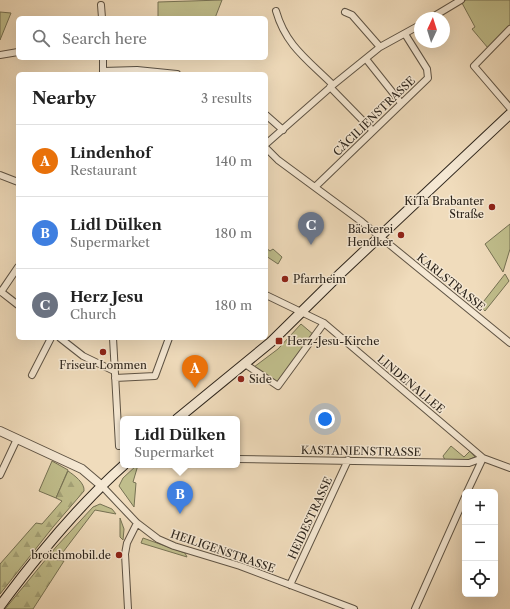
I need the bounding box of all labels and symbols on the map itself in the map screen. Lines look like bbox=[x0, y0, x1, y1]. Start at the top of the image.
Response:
north arrow bbox=[414, 12, 450, 48]
street label: CÄCILIENSTRASSE bbox=[330, 73, 418, 159]
place label: KiTa Brabanter Straße bbox=[404, 194, 484, 221]
marker: KiTa Brabanter Straße bbox=[487, 202, 497, 212]
pin: C bbox=[298, 212, 324, 245]
place label: Bäckerei Hendker bbox=[347, 222, 394, 249]
marker: Bäckerei Hendker bbox=[396, 230, 406, 240]
street label: KARLSTRASSE bbox=[414, 250, 488, 314]
place label: Pfarrheim bbox=[293, 272, 347, 286]
marker: Pfarrheim bbox=[280, 274, 290, 284]
place label: Herz-Jesu-Kirche bbox=[287, 334, 379, 348]
marker: Herz-Jesu-Kirche bbox=[274, 336, 284, 346]
marker: Friseur Lommen bbox=[98, 347, 108, 357]
street label: LINDENALLEE bbox=[374, 352, 448, 416]
pin: A bbox=[182, 355, 208, 388]
place label: Friseur Lommen bbox=[59, 358, 147, 372]
place label: Side bbox=[249, 372, 272, 386]
marker: Side bbox=[236, 374, 246, 384]
your location bbox=[315, 409, 335, 429]
street label: KASTANIENSTRASSE bbox=[301, 443, 422, 459]
street label: HEIDESTRASSE bbox=[285, 474, 335, 561]
pin: B bbox=[167, 481, 193, 514]
street label: HEILIGENSTRASSE bbox=[169, 527, 278, 576]
place label: broichmobil.de bbox=[31, 548, 111, 562]
marker: broichmobil.de bbox=[114, 550, 124, 560]

